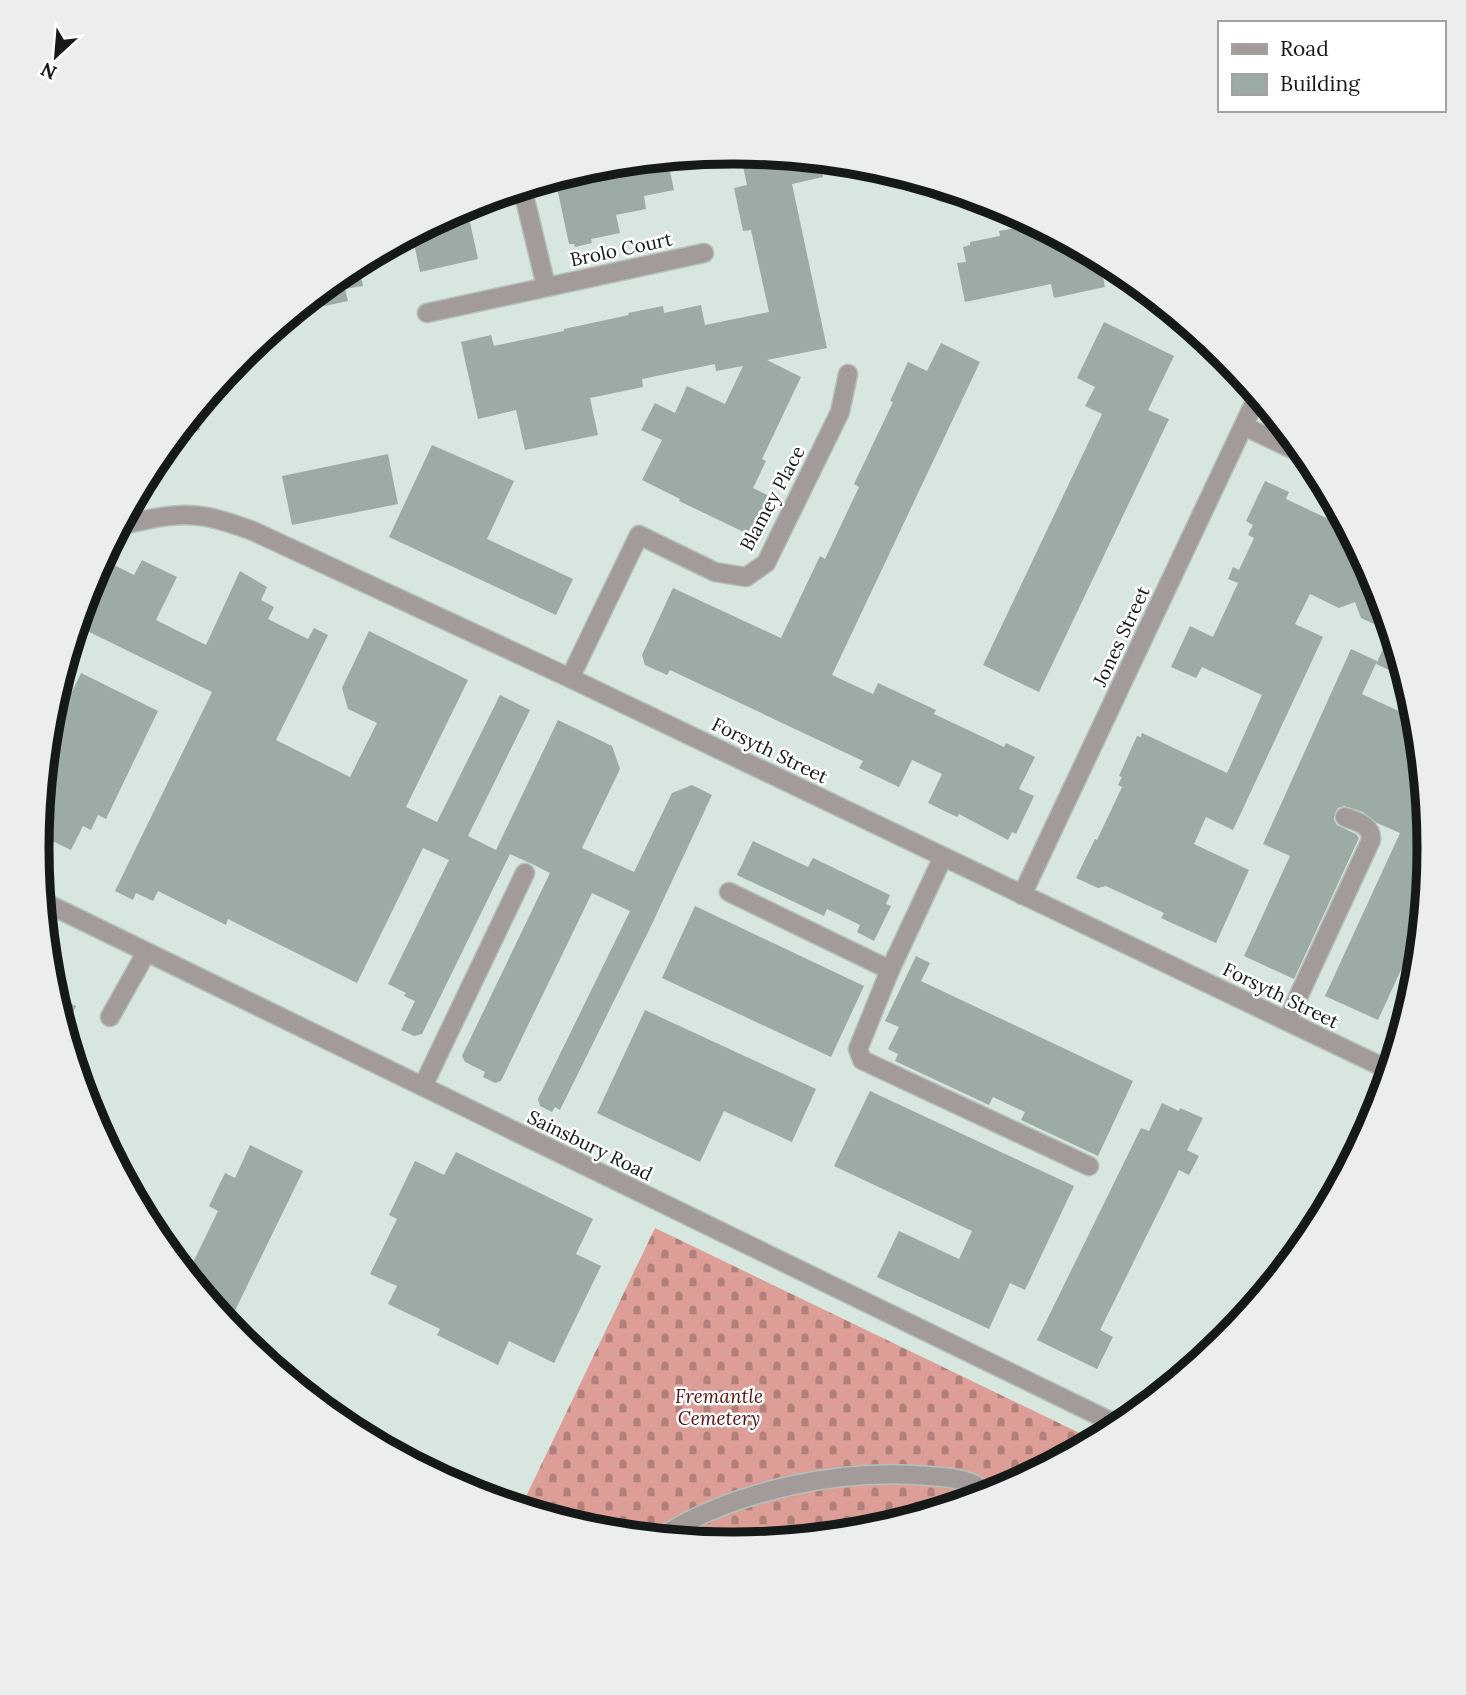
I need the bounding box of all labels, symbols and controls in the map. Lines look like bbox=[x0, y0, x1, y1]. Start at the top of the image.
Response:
north arrow bbox=[21, 21, 91, 91]
legend bbox=[1218, 21, 1445, 112]
text: Road bbox=[1280, 35, 1329, 62]
text: N bbox=[36, 57, 60, 85]
text: Building bbox=[1280, 70, 1360, 97]
street label: Brolo Court bbox=[568, 226, 675, 272]
street label: Blamey Place bbox=[734, 441, 810, 555]
street label: Jones Street bbox=[1087, 582, 1155, 691]
street label: Forsyth Street bbox=[708, 712, 832, 789]
street label: Forsyth Street bbox=[1219, 957, 1343, 1034]
street label: Sainsbury Road bbox=[523, 1104, 657, 1186]
park label: Fremantle Cemetery bbox=[675, 1384, 763, 1430]

